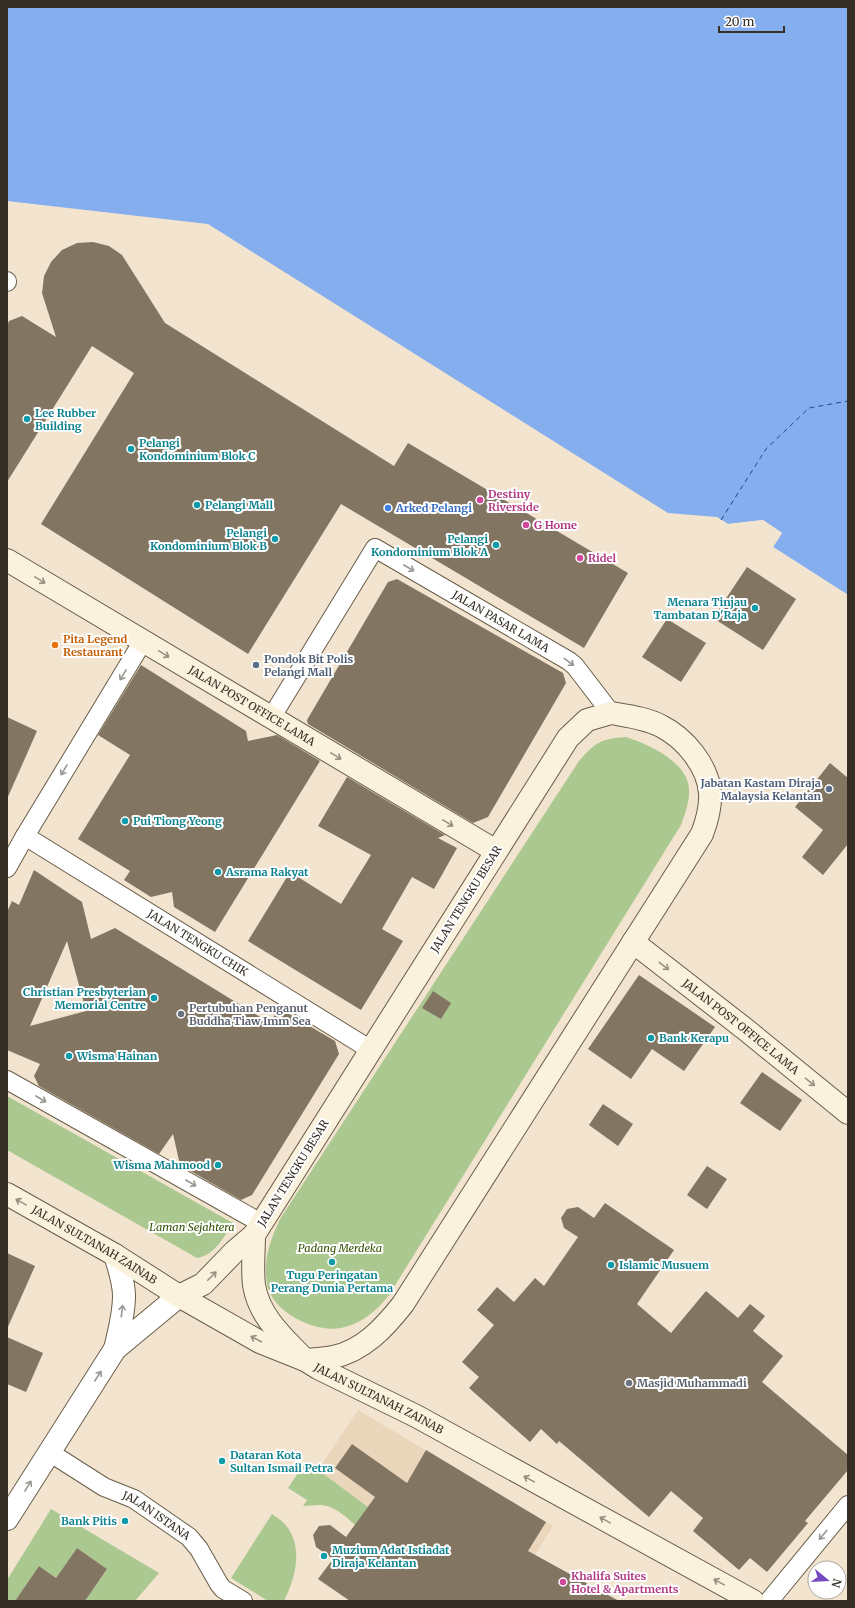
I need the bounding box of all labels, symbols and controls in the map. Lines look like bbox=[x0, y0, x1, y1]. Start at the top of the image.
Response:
scale bar bbox=[719, 8, 784, 34]
text: 20 m bbox=[725, 14, 754, 29]
place label: Lee Rubber Building bbox=[35, 406, 96, 433]
marker: Lee Rubber Building bbox=[22, 414, 32, 424]
place label: Pelangi Kondominium Blok C bbox=[139, 436, 256, 463]
marker: Pelangi Kondominium Blok C bbox=[126, 444, 136, 454]
place label: Destiny Riverside bbox=[488, 487, 539, 514]
marker: Destiny Riverside bbox=[475, 495, 485, 505]
place label: Pelangi Mall bbox=[205, 498, 273, 512]
marker: Pelangi Mall bbox=[192, 500, 202, 510]
place label: Arked Pelangi bbox=[395, 501, 472, 515]
marker: Arked Pelangi bbox=[383, 503, 393, 513]
place label: G Home bbox=[534, 518, 577, 532]
marker: G Home bbox=[521, 520, 531, 530]
place label: Pelangi Kondominium Blok B bbox=[150, 526, 267, 553]
place label: Pelangi Kondominium Blok A bbox=[371, 532, 488, 559]
marker: Pelangi Kondominium Blok B bbox=[270, 534, 280, 544]
marker: Pelangi Kondominium Blok A bbox=[491, 540, 501, 550]
place label: Ridel bbox=[588, 551, 616, 565]
marker: Ridel bbox=[575, 553, 585, 563]
one-way arrow bbox=[403, 564, 415, 572]
one-way arrow bbox=[34, 577, 46, 585]
street label: JALAN PASAR LAMA bbox=[449, 587, 552, 655]
place label: Menara Tinjau Tambatan D'Raja bbox=[654, 595, 747, 622]
marker: Menara Tinjau Tambatan D'Raja bbox=[750, 603, 760, 613]
place label: Pita Legend Restaurant bbox=[63, 632, 127, 659]
marker: Pita Legend Restaurant bbox=[50, 640, 60, 650]
one-way arrow bbox=[158, 650, 169, 658]
place label: Pondok Bit Polis Pelangi Mall bbox=[264, 652, 353, 679]
one-way arrow bbox=[564, 657, 575, 666]
marker: Pondok Bit Polis Pelangi Mall bbox=[251, 660, 261, 670]
street label: JALAN POST OFFICE LAMA bbox=[185, 662, 318, 749]
one-way arrow bbox=[118, 669, 126, 681]
one-way arrow bbox=[330, 753, 342, 761]
one-way arrow bbox=[60, 764, 68, 776]
place label: Jabatan Kastam Diraja Malaysia Kelantan bbox=[699, 776, 822, 803]
marker: Jabatan Kastam Diraja Malaysia Kelantan bbox=[824, 784, 834, 794]
place label: Pui Tiong Yeong bbox=[133, 814, 222, 828]
marker: Pui Tiong Yeong bbox=[120, 816, 130, 826]
one-way arrow bbox=[442, 819, 454, 827]
street label: JALAN TENGKU BESAR bbox=[427, 843, 505, 956]
place label: Asrama Rakyat bbox=[225, 865, 309, 879]
marker: Asrama Rakyat bbox=[213, 867, 223, 877]
street label: JALAN TENGKU CHIK bbox=[144, 906, 250, 979]
one-way arrow bbox=[659, 962, 670, 970]
street label: JALAN POST OFFICE LAMA bbox=[679, 975, 802, 1077]
place label: Christian Presbyterian Memorial Centre bbox=[23, 985, 147, 1012]
marker: Christian Presbyterian Memorial Centre bbox=[149, 993, 159, 1003]
place label: Pertubuhan Penganut Buddha Tiaw Imm Sea bbox=[189, 1001, 311, 1028]
marker: Pertubuhan Penganut Buddha Tiaw Imm Sea bbox=[176, 1009, 186, 1019]
place label: Bank Kerapu bbox=[659, 1031, 729, 1045]
marker: Bank Kerapu bbox=[646, 1033, 656, 1043]
place label: Wisma Hainan bbox=[76, 1049, 158, 1063]
marker: Wisma Hainan bbox=[64, 1051, 74, 1061]
one-way arrow bbox=[804, 1077, 815, 1086]
one-way arrow bbox=[35, 1095, 47, 1103]
street label: JALAN TENGKU BESAR bbox=[254, 1117, 332, 1230]
place label: Wisma Mahmood bbox=[113, 1158, 210, 1172]
marker: Wisma Mahmood bbox=[213, 1160, 223, 1170]
one-way arrow bbox=[185, 1180, 197, 1188]
one-way arrow bbox=[15, 1197, 27, 1205]
street label: JALAN SULTANAH ZAINAB bbox=[28, 1202, 160, 1287]
park label: Laman Sejahtera bbox=[149, 1220, 235, 1234]
park label: Padang Merdeka bbox=[298, 1241, 382, 1255]
marker: Tugu Peringatan Perang Dunia Pertama bbox=[327, 1257, 337, 1267]
place label: Islamic Musuem bbox=[619, 1258, 709, 1272]
marker: Islamic Musuem bbox=[606, 1260, 616, 1270]
place label: Tugu Peringatan Perang Dunia Pertama bbox=[271, 1268, 393, 1295]
one-way arrow bbox=[207, 1271, 217, 1281]
one-way arrow bbox=[119, 1305, 126, 1318]
one-way arrow bbox=[251, 1335, 263, 1343]
street label: JALAN SULTANAH ZAINAB bbox=[310, 1360, 447, 1437]
one-way arrow bbox=[94, 1371, 102, 1382]
place label: Masjid Muhammadi bbox=[637, 1376, 747, 1390]
marker: Masjid Muhammadi bbox=[624, 1378, 634, 1388]
place label: Dataran Kota Sultan Ismail Petra bbox=[230, 1448, 333, 1475]
marker: Dataran Kota Sultan Ismail Petra bbox=[217, 1456, 227, 1466]
one-way arrow bbox=[524, 1474, 536, 1482]
one-way arrow bbox=[24, 1481, 32, 1492]
street label: JALAN ISTANA bbox=[119, 1488, 193, 1543]
place label: Bank Pitis bbox=[61, 1514, 117, 1528]
one-way arrow bbox=[599, 1515, 611, 1523]
marker: Bank Pitis bbox=[120, 1516, 130, 1526]
one-way arrow bbox=[819, 1530, 828, 1541]
place label: Muzium Adat Istiadat Diraja Kelantan bbox=[332, 1543, 450, 1570]
marker: Muzium Adat Istiadat Diraja Kelantan bbox=[319, 1551, 329, 1561]
north arrow bbox=[807, 1560, 847, 1600]
place label: Khalifa Suites Hotel & Apartments bbox=[571, 1569, 679, 1596]
marker: Khalifa Suites Hotel & Apartments bbox=[558, 1577, 568, 1587]
text: N bbox=[828, 1577, 845, 1590]
one-way arrow bbox=[713, 1578, 725, 1586]

